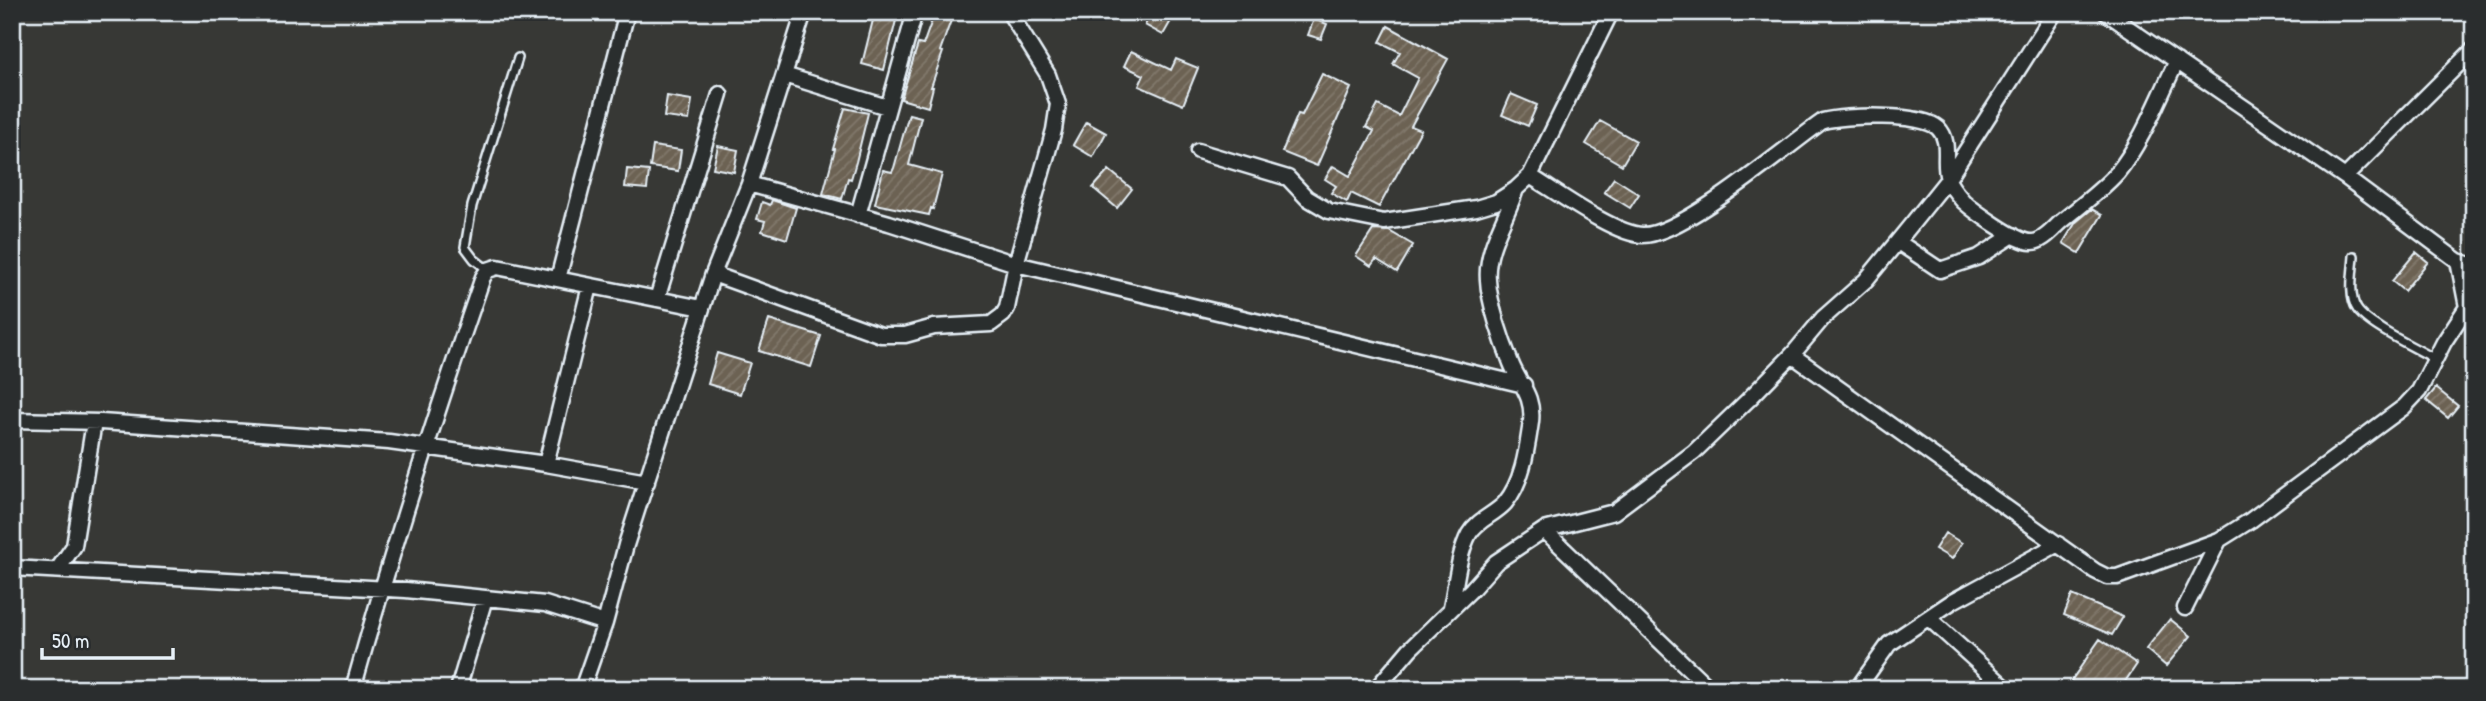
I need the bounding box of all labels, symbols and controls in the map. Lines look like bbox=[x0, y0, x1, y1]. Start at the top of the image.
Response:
scale bar bbox=[42, 617, 173, 661]
text: 50 m bbox=[52, 626, 89, 655]

